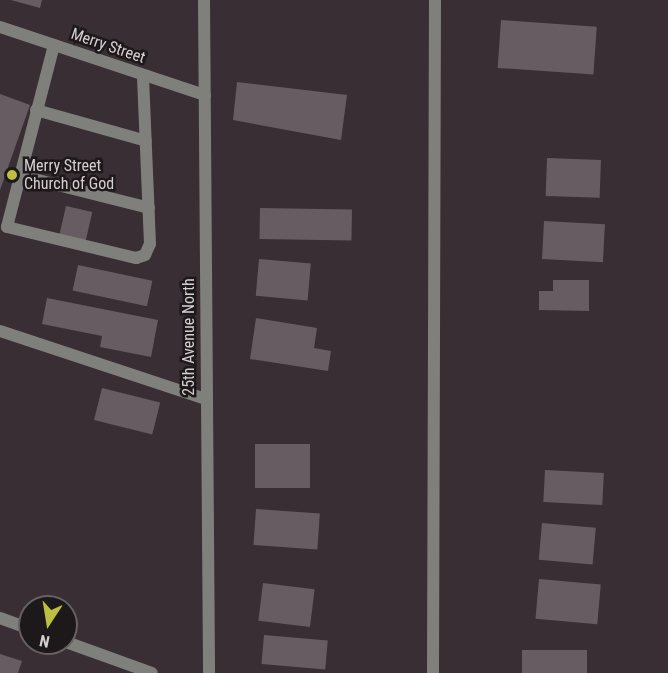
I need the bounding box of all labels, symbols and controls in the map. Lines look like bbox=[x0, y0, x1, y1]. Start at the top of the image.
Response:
street label: Merry Street bbox=[68, 24, 148, 68]
place label: Merry Street Church of God bbox=[24, 156, 114, 194]
marker: Merry Street Church of God bbox=[5, 168, 19, 182]
street label: 25th Avenue North bbox=[179, 278, 199, 396]
north arrow bbox=[18, 595, 78, 655]
text: N bbox=[38, 631, 51, 651]

